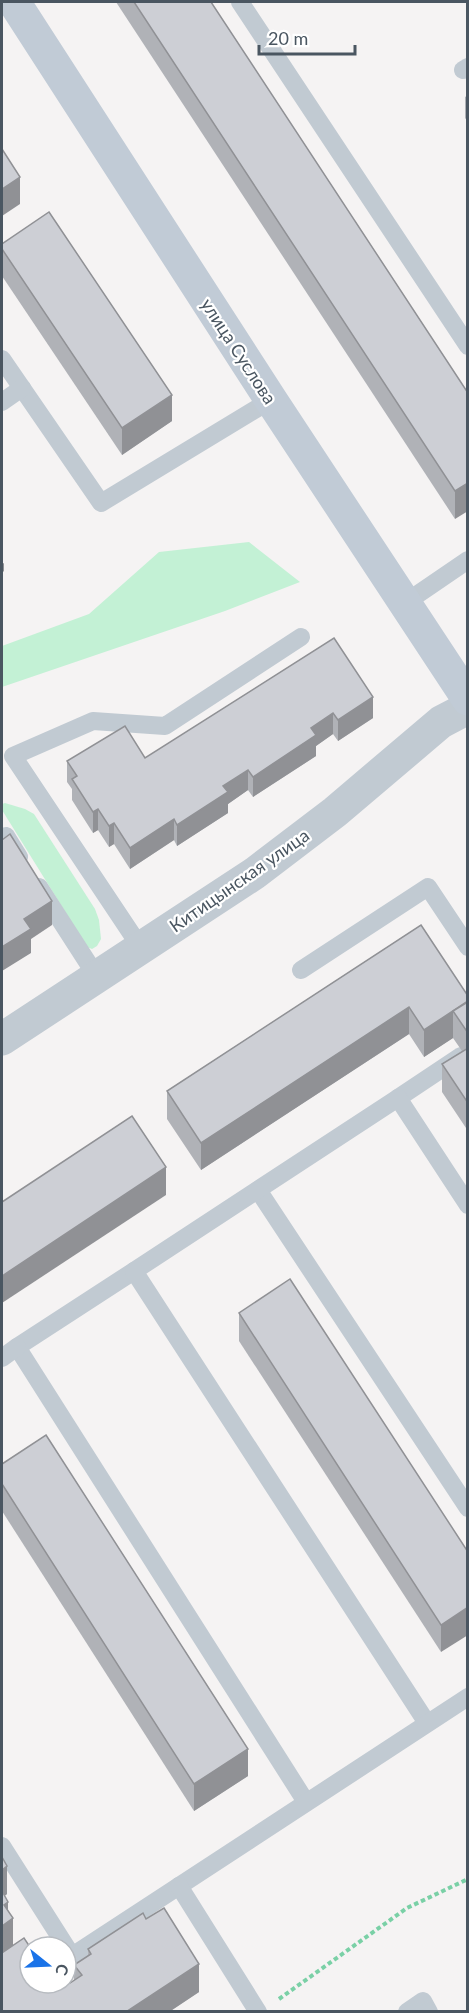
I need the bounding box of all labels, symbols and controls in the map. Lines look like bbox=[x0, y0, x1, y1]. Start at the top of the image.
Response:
scale bar bbox=[259, 18, 355, 56]
text: 20 m bbox=[268, 27, 308, 49]
street label: улица Суслова bbox=[197, 294, 281, 408]
street label: Китицынская улица bbox=[165, 824, 313, 936]
north arrow bbox=[18, 1935, 78, 1995]
text: С bbox=[52, 1962, 73, 1978]

